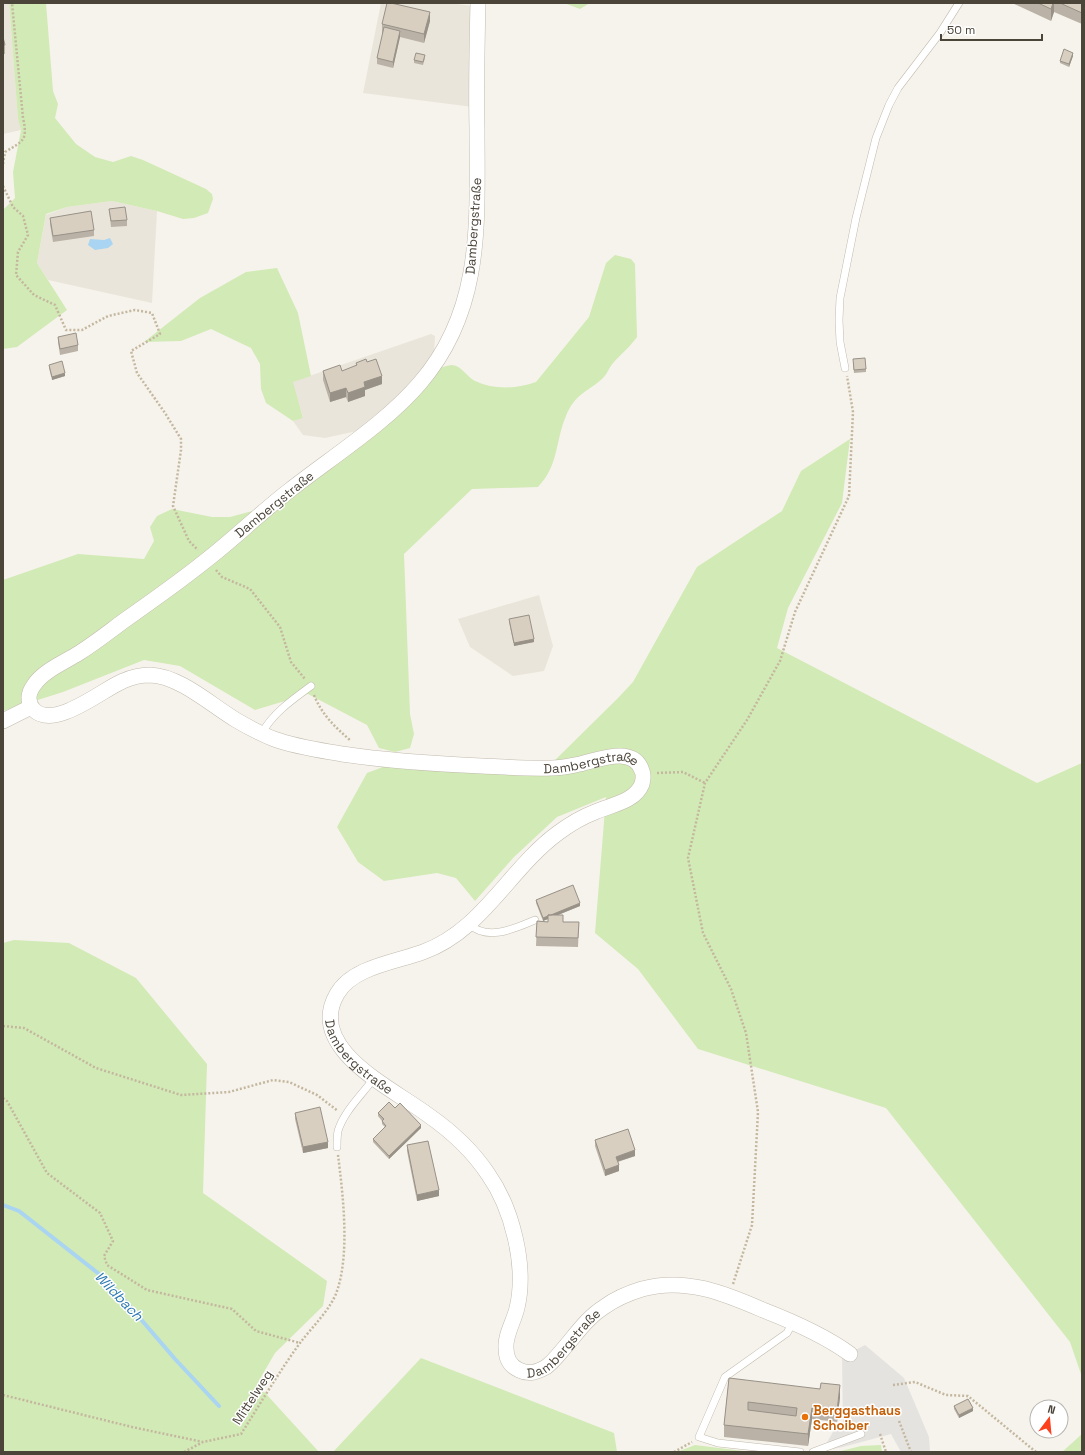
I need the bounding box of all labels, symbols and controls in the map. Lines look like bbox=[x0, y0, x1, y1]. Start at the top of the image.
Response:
scale bar bbox=[941, 16, 1042, 42]
text: 50 m bbox=[947, 22, 975, 38]
street label: Dambergstraße bbox=[462, 177, 485, 275]
street label: Dambergstraße bbox=[231, 467, 317, 542]
street label: Dambergstraße bbox=[543, 748, 642, 777]
street label: Dambergstraße bbox=[321, 1018, 396, 1098]
water label: Wildbach bbox=[91, 1267, 147, 1325]
street label: Dambergstraße bbox=[526, 1305, 604, 1382]
street label: Mittelweg bbox=[228, 1367, 276, 1428]
north arrow bbox=[1029, 1399, 1069, 1439]
place label: Berggasthaus Schoiber bbox=[813, 1402, 901, 1434]
text: N bbox=[1046, 1402, 1057, 1417]
marker: Berggasthaus Schoiber bbox=[800, 1412, 810, 1422]

